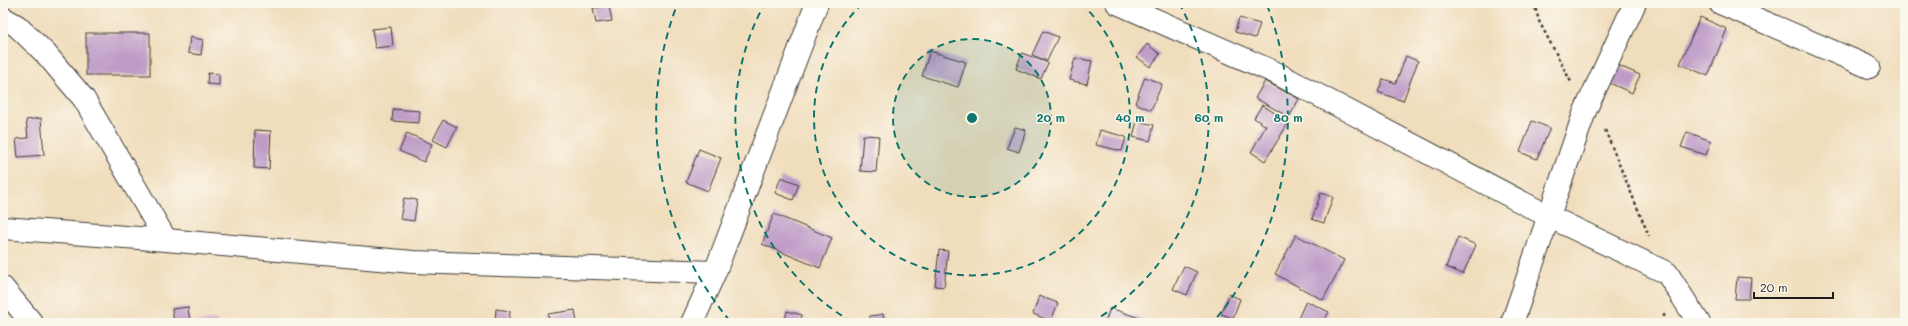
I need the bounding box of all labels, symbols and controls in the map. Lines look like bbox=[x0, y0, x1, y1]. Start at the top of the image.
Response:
text: 20 m bbox=[1037, 109, 1065, 125]
text: 40 m bbox=[1115, 109, 1145, 125]
text: 60 m bbox=[1195, 109, 1223, 125]
text: 80 m bbox=[1273, 109, 1303, 125]
centre of rings bbox=[965, 111, 979, 125]
scale bar bbox=[1754, 274, 1833, 300]
text: 20 m bbox=[1760, 279, 1788, 295]

